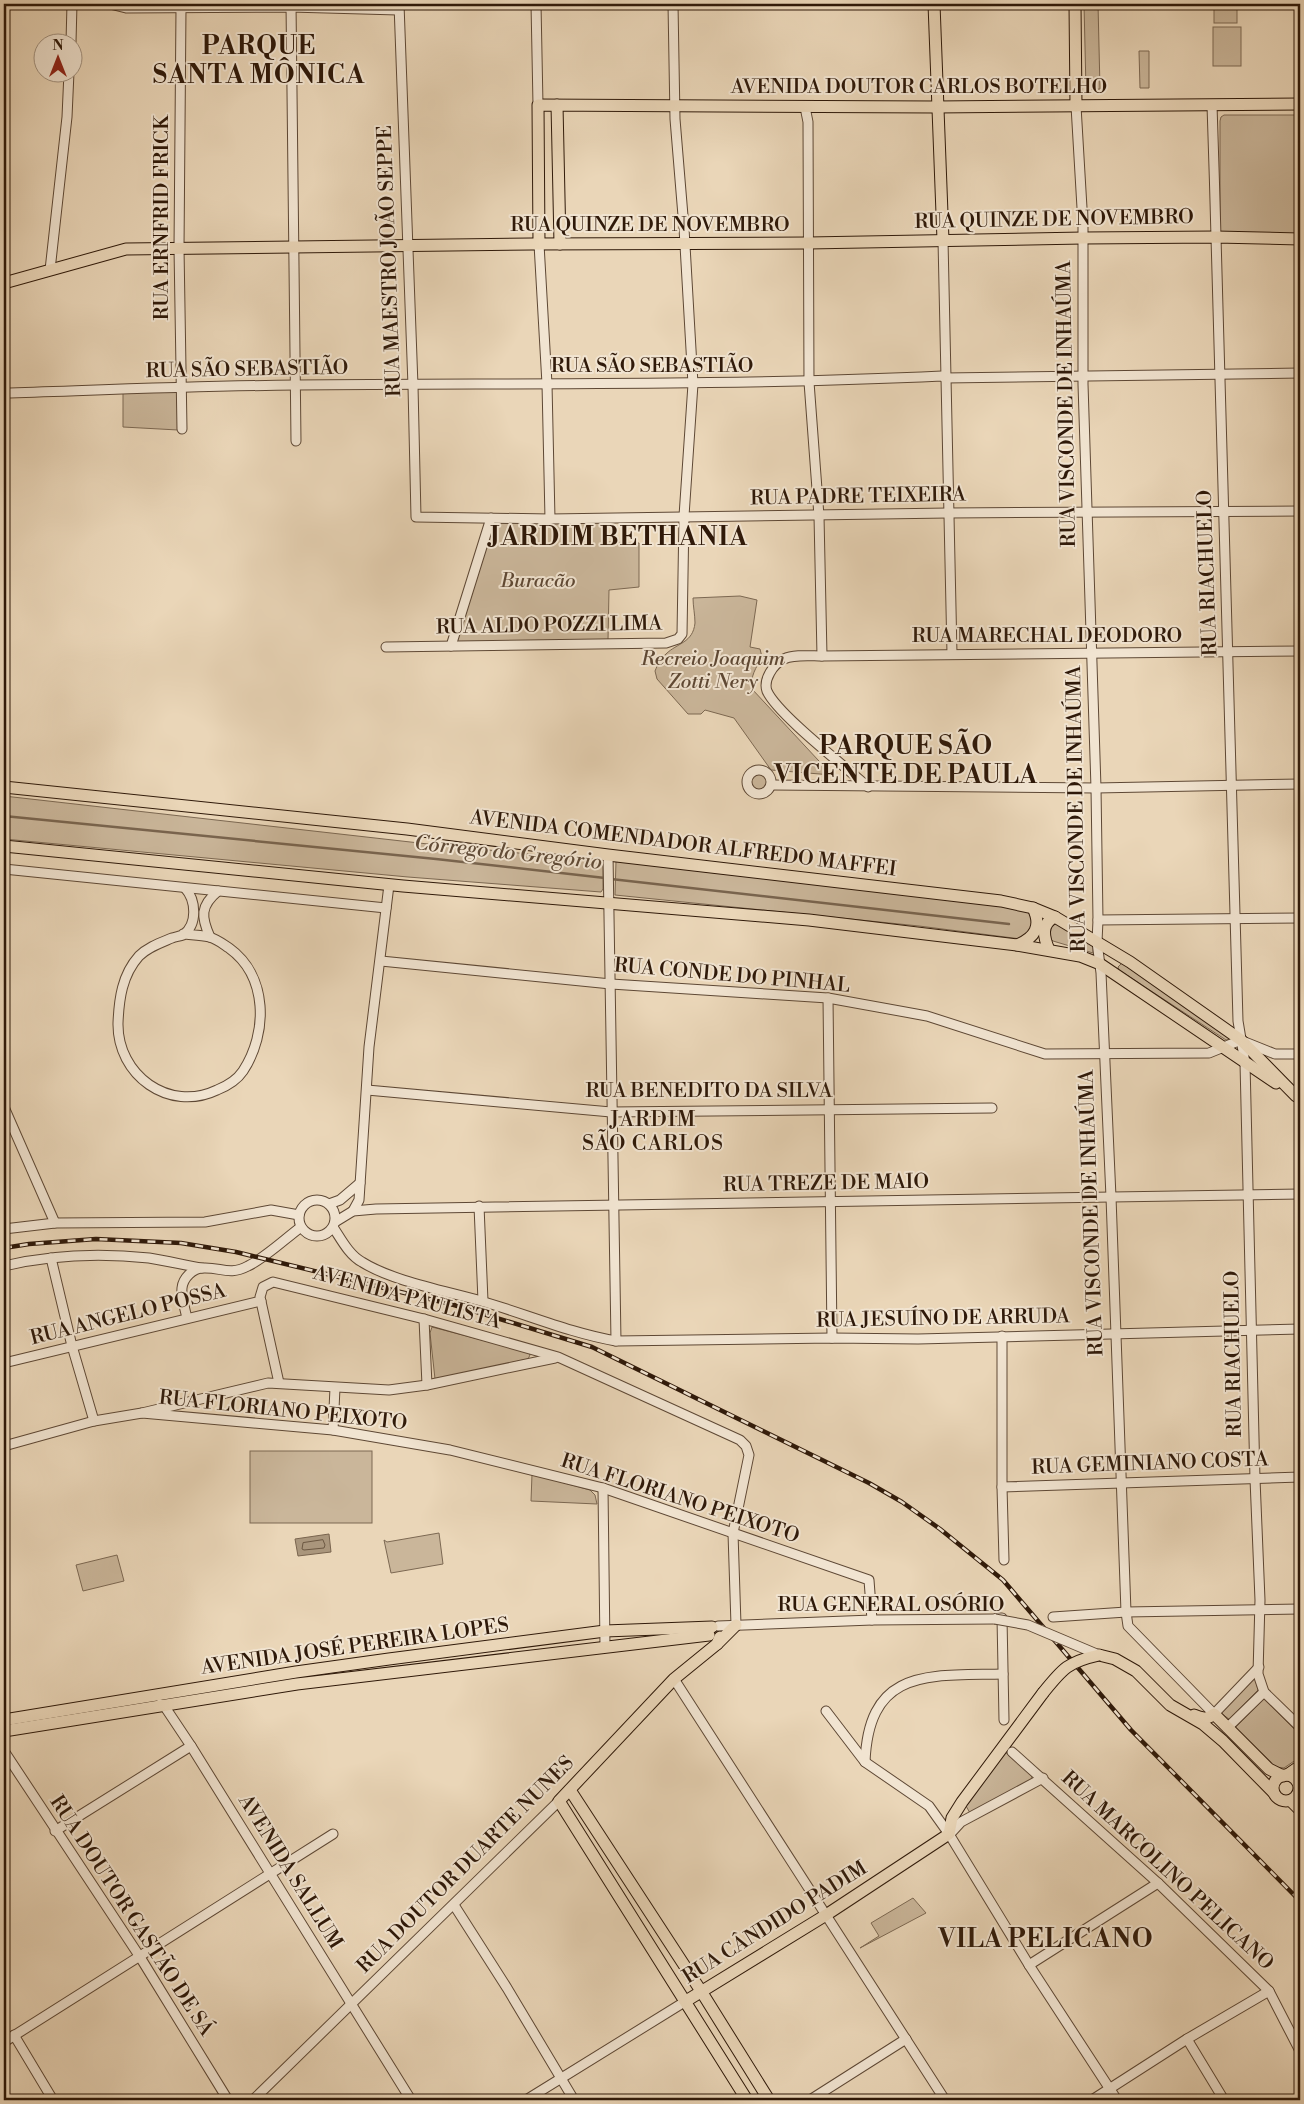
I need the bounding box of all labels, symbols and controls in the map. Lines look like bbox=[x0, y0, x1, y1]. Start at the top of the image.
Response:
district label: PARQUE SANTA MÔNICA bbox=[153, 31, 365, 91]
north arrow bbox=[32, 32, 82, 82]
text: N bbox=[52, 37, 64, 55]
street label: AVENIDA DOUTOR CARLOS BOTELHO bbox=[730, 75, 1107, 100]
street label: RUA ERNFRID FRICK bbox=[150, 114, 175, 321]
street label: RUA MAESTRO JOÃO SEPPE bbox=[371, 125, 407, 397]
street label: RUA QUINZE DE NOVEMBRO bbox=[914, 205, 1194, 235]
street label: RUA QUINZE DE NOVEMBRO bbox=[510, 213, 790, 238]
street label: RUA VISCONDE DE INHAÚMA bbox=[1051, 259, 1082, 548]
street label: RUA SÃO SEBASTIÃO bbox=[551, 352, 753, 379]
street label: RUA SÃO SEBASTIÃO bbox=[145, 354, 348, 384]
street label: RUA PADRE TEIXEIRA bbox=[750, 483, 967, 511]
street label: RUA RIACHUELO bbox=[1193, 489, 1223, 657]
district label: JARDIM BETHANIA bbox=[487, 522, 748, 553]
park label: Buracão bbox=[500, 569, 575, 594]
street label: RUA ALDO POZZI LIMA bbox=[436, 612, 664, 640]
street label: RUA MARECHAL DEODORO bbox=[912, 624, 1182, 649]
park label: Recreio Joaquim Zotti Nery bbox=[640, 647, 786, 695]
street label: RUA VISCONDE DE INHAÚMA bbox=[1061, 664, 1092, 953]
district label: PARQUE SÃO VICENTE DE PAULA bbox=[773, 728, 1038, 791]
street label: AVENIDA COMENDADOR ALFREDO MAFFEI bbox=[467, 805, 898, 883]
water label: Córrego do Gregório bbox=[413, 830, 603, 876]
street label: RUA CONDE DO PINHAL bbox=[613, 953, 851, 999]
street label: RUA VISCONDE DE INHAÚMA bbox=[1073, 1068, 1109, 1357]
street label: RUA BENEDITO DA SILVA bbox=[585, 1079, 834, 1104]
district label: JARDIM SÃO CARLOS bbox=[582, 1107, 724, 1157]
street label: RUA TREZE DE MAIO bbox=[723, 1170, 929, 1198]
street label: AVENIDA PAULISTA bbox=[310, 1261, 505, 1335]
street label: RUA RIACHUELO bbox=[1220, 1271, 1248, 1437]
street label: RUA ANGELO POSSA bbox=[28, 1278, 230, 1351]
street label: RUA JESUÍNO DE ARRUDA bbox=[816, 1303, 1071, 1334]
street label: RUA FLORIANO PEIXOTO bbox=[158, 1386, 408, 1436]
street label: RUA GEMINIANO COSTA bbox=[1031, 1447, 1270, 1481]
street label: RUA FLORIANO PEIXOTO bbox=[557, 1449, 803, 1549]
street label: RUA GENERAL OSÓRIO bbox=[778, 1592, 1004, 1618]
street label: AVENIDA JOSÉ PEREIRA LOPES bbox=[198, 1612, 511, 1681]
street label: RUA DOUTOR DUARTE NUNES bbox=[352, 1751, 580, 1979]
street label: RUA MARCOLINO PELICANO bbox=[1056, 1766, 1278, 1976]
street label: AVENIDA SALLUM bbox=[232, 1789, 348, 1954]
street label: RUA DOUTOR GASTÃO DE SÁ bbox=[44, 1790, 221, 2042]
street label: RUA CÂNDIDO PADIM bbox=[678, 1855, 872, 1990]
district label: VILA PELICANO bbox=[937, 1924, 1154, 1955]

